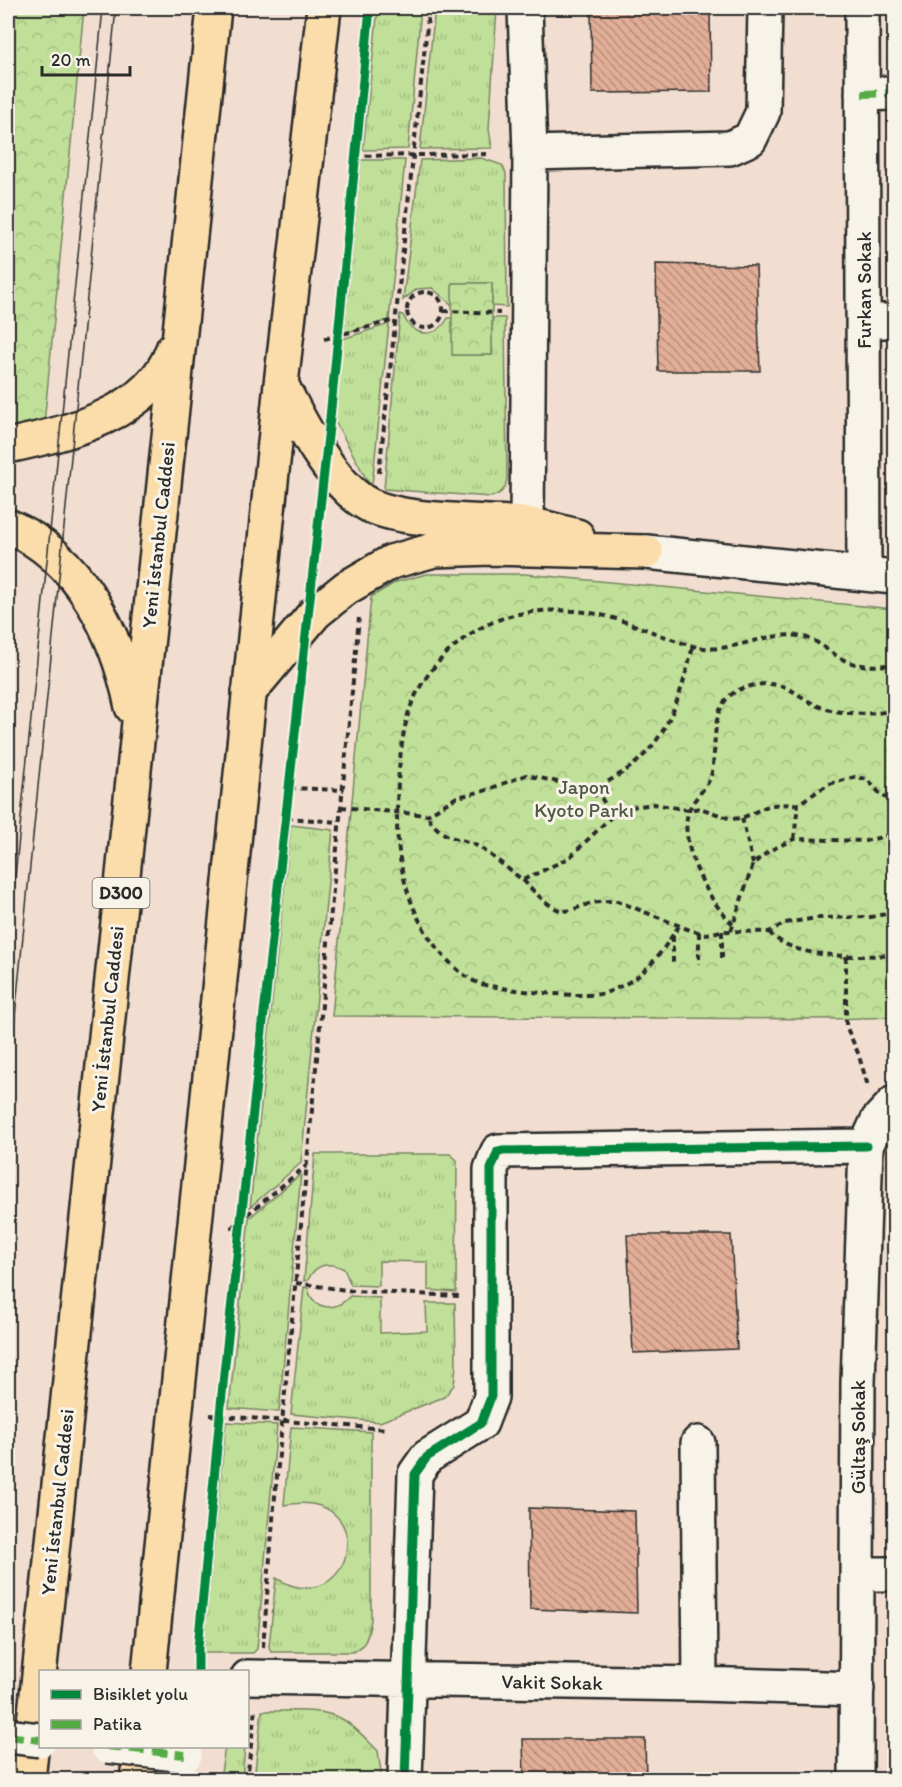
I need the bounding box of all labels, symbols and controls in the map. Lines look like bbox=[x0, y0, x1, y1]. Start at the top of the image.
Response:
scale bar bbox=[42, 39, 130, 77]
text: 20 m bbox=[51, 49, 91, 71]
street label: Furkan Sokak bbox=[852, 231, 876, 349]
street label: Yeni İstanbul Caddesi bbox=[136, 441, 180, 629]
park label: Japon Kyoto Parkı bbox=[534, 775, 634, 822]
road number: D300 bbox=[92, 878, 150, 908]
street label: Yeni İstanbul Caddesi bbox=[85, 925, 129, 1113]
street label: Gültaş Sokak bbox=[846, 1379, 870, 1494]
street label: Yeni İstanbul Caddesi bbox=[35, 1408, 79, 1596]
street label: Vakit Sokak bbox=[501, 1669, 604, 1695]
legend bbox=[39, 1670, 249, 1748]
text: Bisiklet yolu bbox=[93, 1683, 188, 1705]
text: Patika bbox=[93, 1713, 143, 1735]

